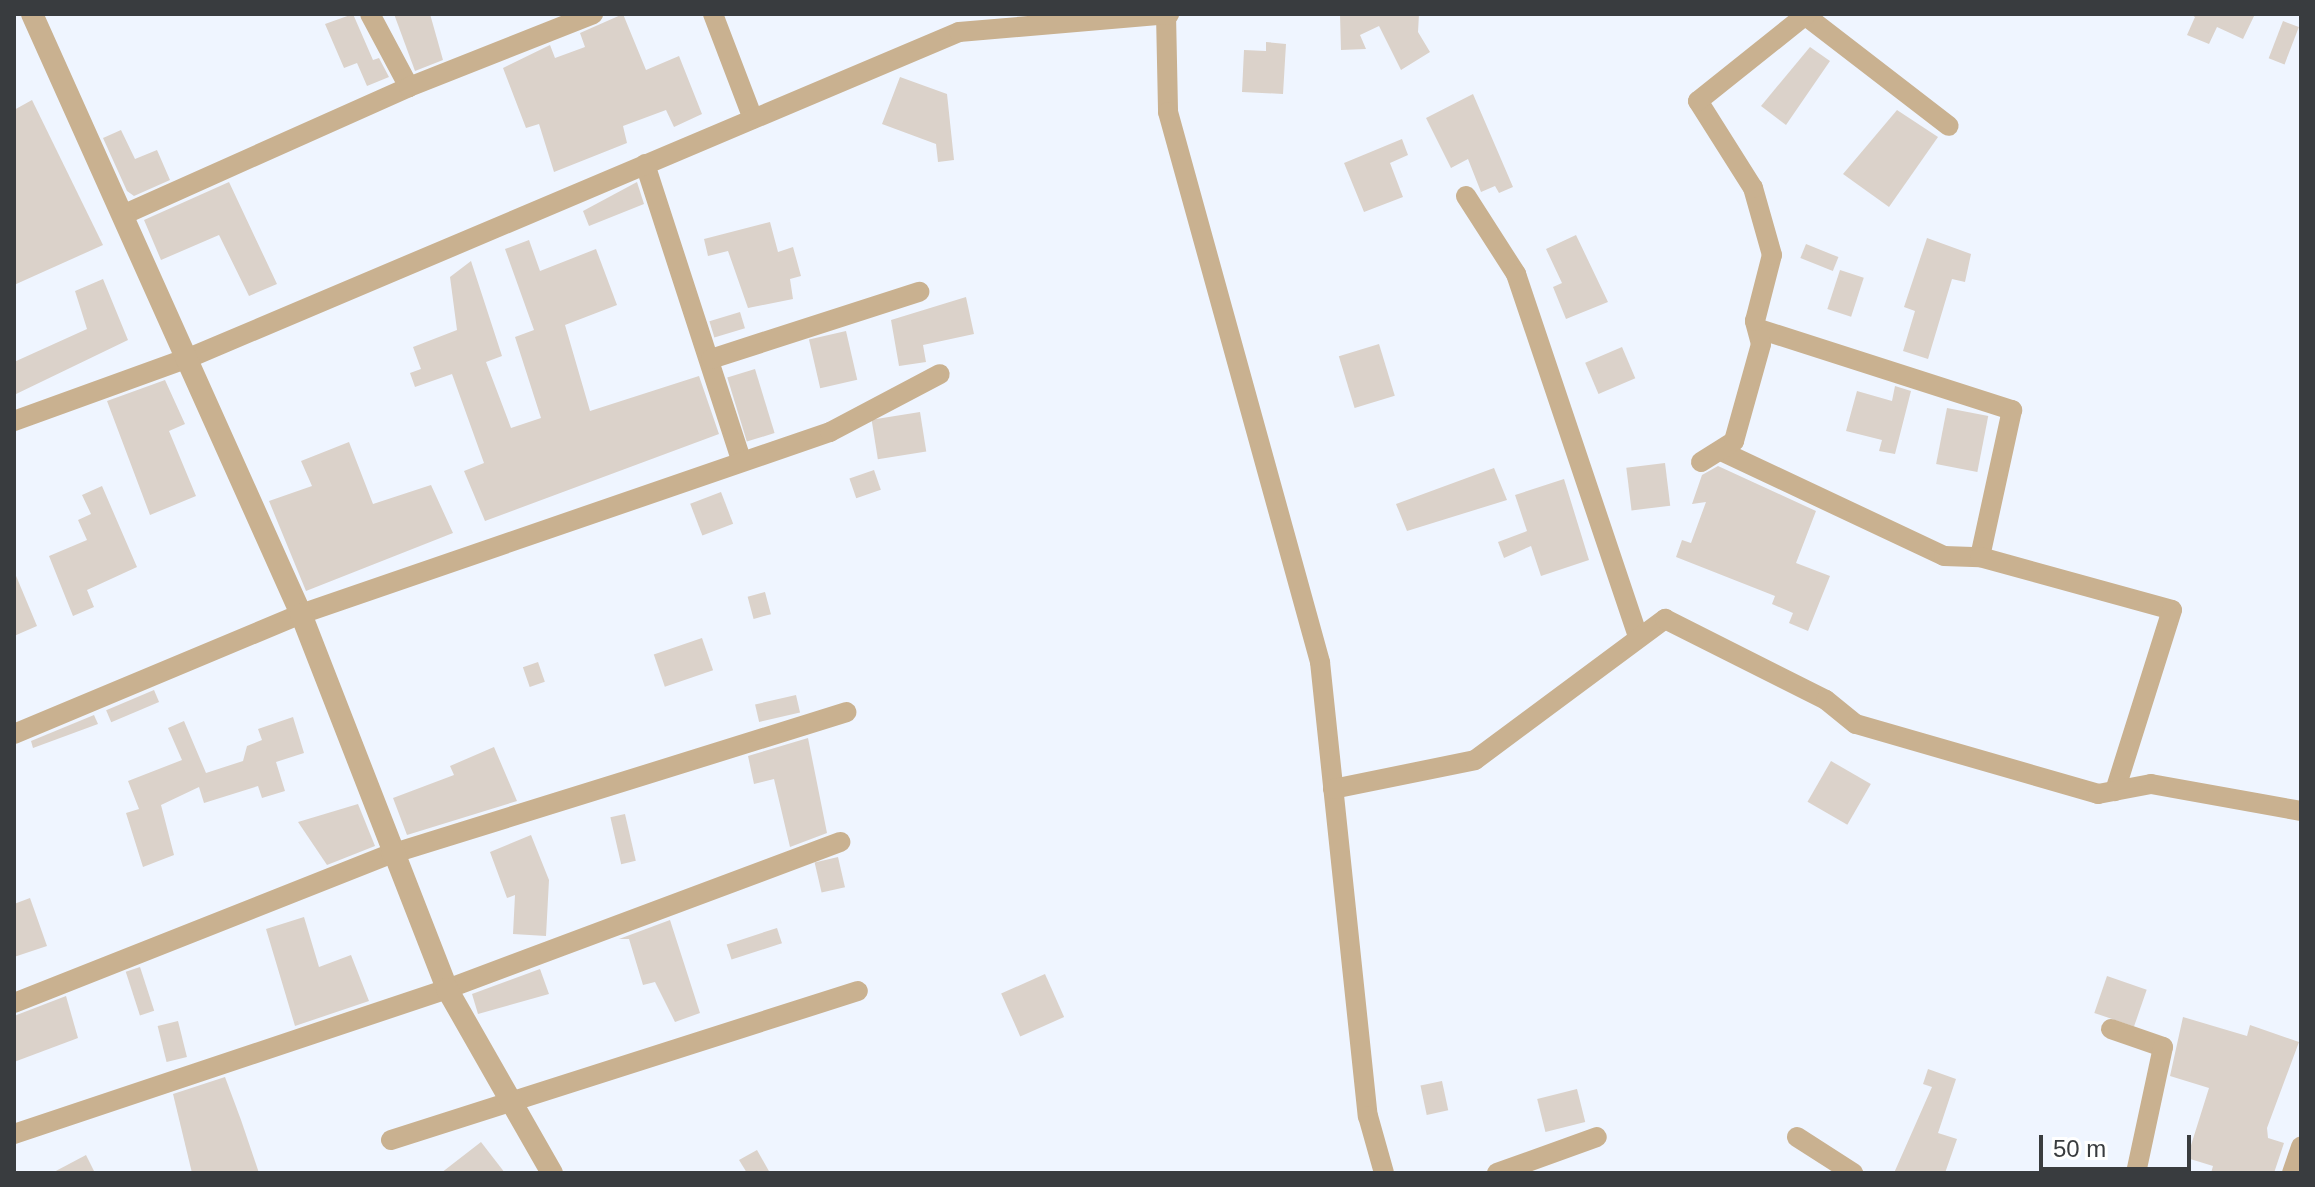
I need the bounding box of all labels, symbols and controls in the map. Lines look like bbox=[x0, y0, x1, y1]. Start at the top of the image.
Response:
scale bar bbox=[2043, 1119, 2195, 1169]
text: 50 m bbox=[2053, 1135, 2106, 1162]

